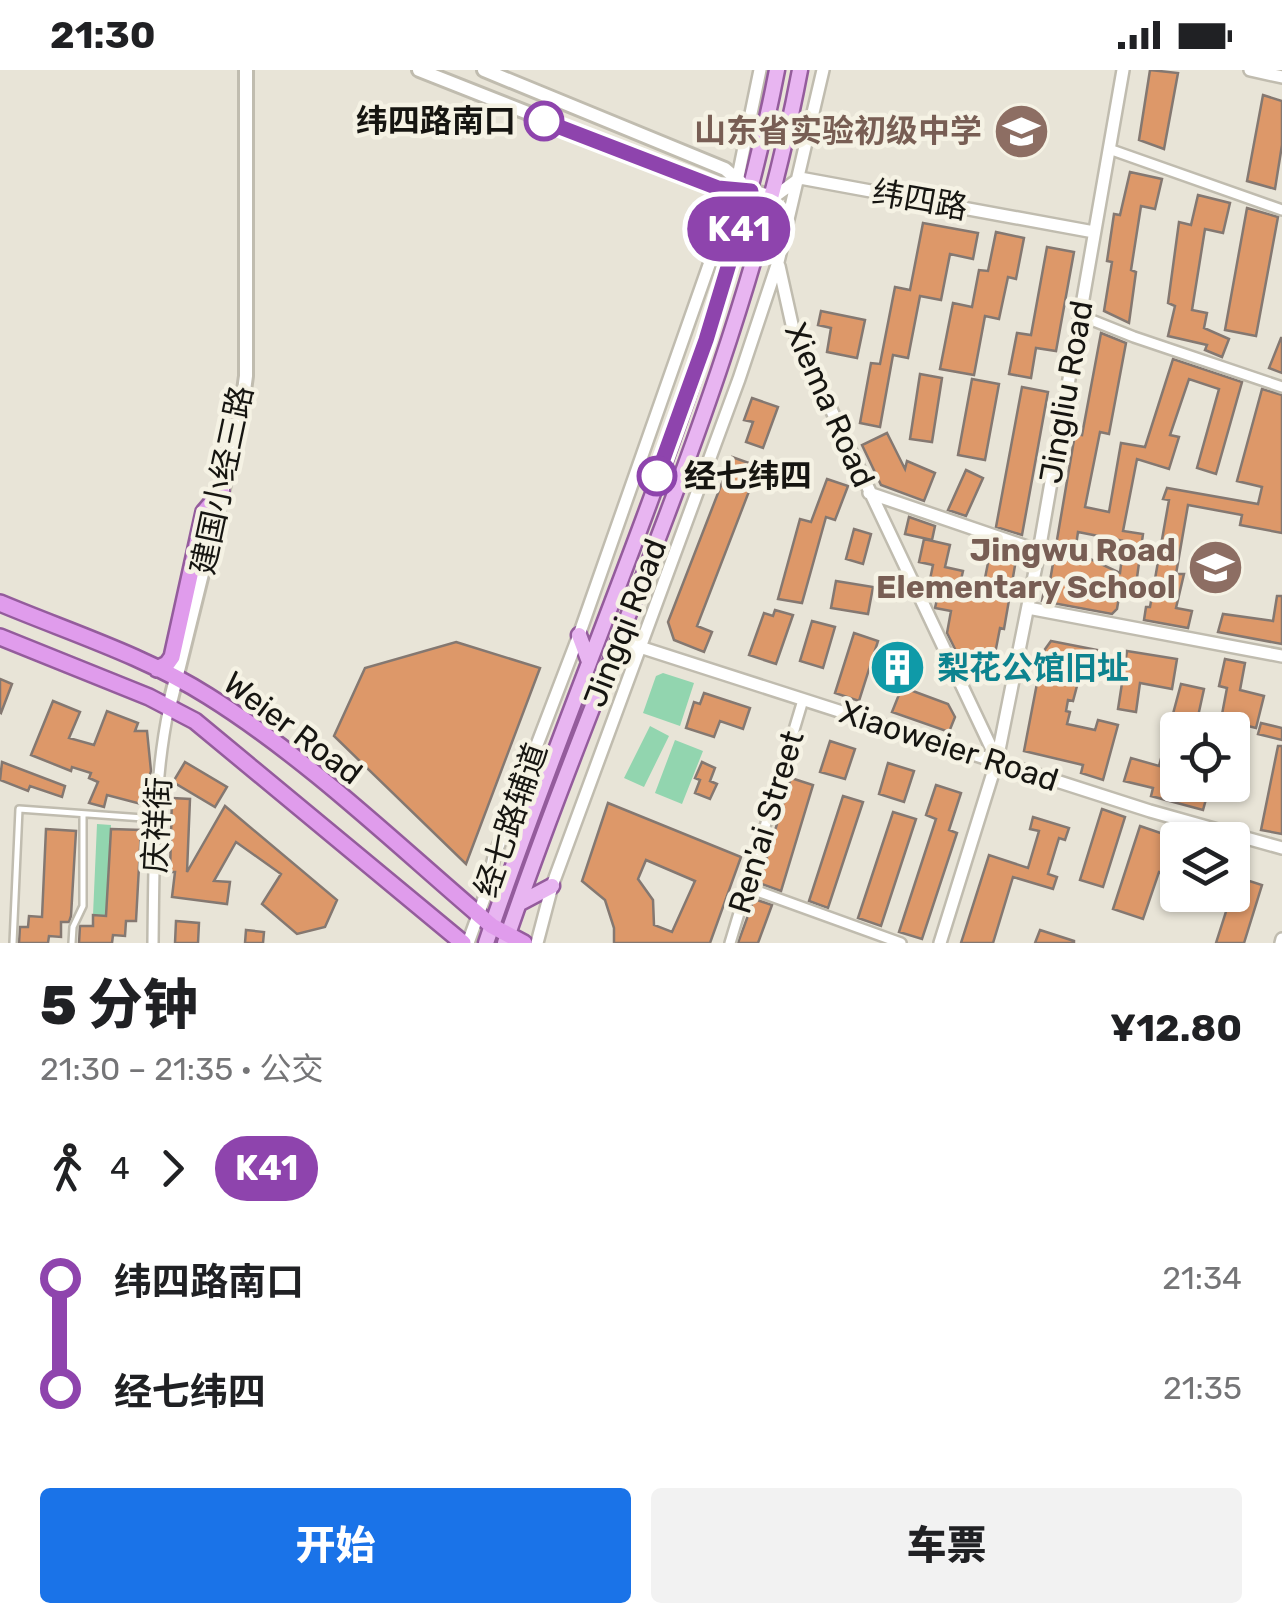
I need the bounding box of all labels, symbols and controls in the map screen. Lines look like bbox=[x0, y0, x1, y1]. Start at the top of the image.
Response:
text: 21:30 bbox=[50, 12, 156, 58]
school or university icon: 山东省实验初级中学 bbox=[991, 101, 1051, 161]
place label: 纬四路南口 bbox=[356, 102, 516, 140]
marker: 纬四路南口 bbox=[525, 102, 563, 140]
place label: 山东省实验初级中学 bbox=[694, 112, 982, 150]
street label: 纬四路 bbox=[869, 173, 971, 227]
line badge: K41 bbox=[682, 196, 796, 262]
text: K41 bbox=[707, 208, 771, 250]
street label: Jingliu Road bbox=[1031, 298, 1101, 486]
street label: Xiema Road bbox=[777, 317, 883, 493]
street label: 建国小经三路 bbox=[183, 382, 261, 578]
marker: 经七纬四 bbox=[638, 457, 676, 495]
place label: 经七纬四 bbox=[684, 457, 812, 495]
place label: Jingwu Road Elementary School bbox=[876, 531, 1176, 606]
street label: Jingqi Road bbox=[576, 534, 674, 712]
school or university icon: Jingwu Road Elementary School bbox=[1185, 538, 1245, 598]
building icon: 梨花公馆旧址 bbox=[868, 638, 928, 698]
place label: 梨花公馆旧址 bbox=[937, 649, 1129, 687]
street label: Weier Road bbox=[216, 664, 370, 792]
street label: Xiaoweier Road bbox=[835, 693, 1063, 799]
map controls bbox=[1160, 712, 1250, 912]
button: locate bbox=[1160, 712, 1250, 802]
street label: Ren'ai Street bbox=[720, 726, 812, 918]
street label: 经七路辅道 bbox=[467, 738, 555, 902]
street label: 庆祥街 bbox=[136, 776, 178, 874]
button: layers bbox=[1160, 822, 1250, 912]
text: 5 分钟 bbox=[40, 973, 198, 1038]
text: ¥12.80 bbox=[1110, 1005, 1242, 1051]
text: 21:30 – 21:35 · 公交 bbox=[40, 1050, 323, 1088]
icon: walk bbox=[40, 1141, 95, 1196]
icon: forward bbox=[145, 1141, 200, 1196]
text: K41 bbox=[235, 1147, 298, 1189]
text: 4 bbox=[110, 1149, 130, 1187]
text: 纬四路南口 bbox=[114, 1259, 304, 1305]
text: 21:34 bbox=[1162, 1259, 1242, 1297]
text: 经七纬四 bbox=[114, 1369, 266, 1415]
text: 21:35 bbox=[1163, 1369, 1242, 1407]
button: 开始 bbox=[40, 1488, 631, 1603]
button: 车票 bbox=[651, 1488, 1242, 1603]

